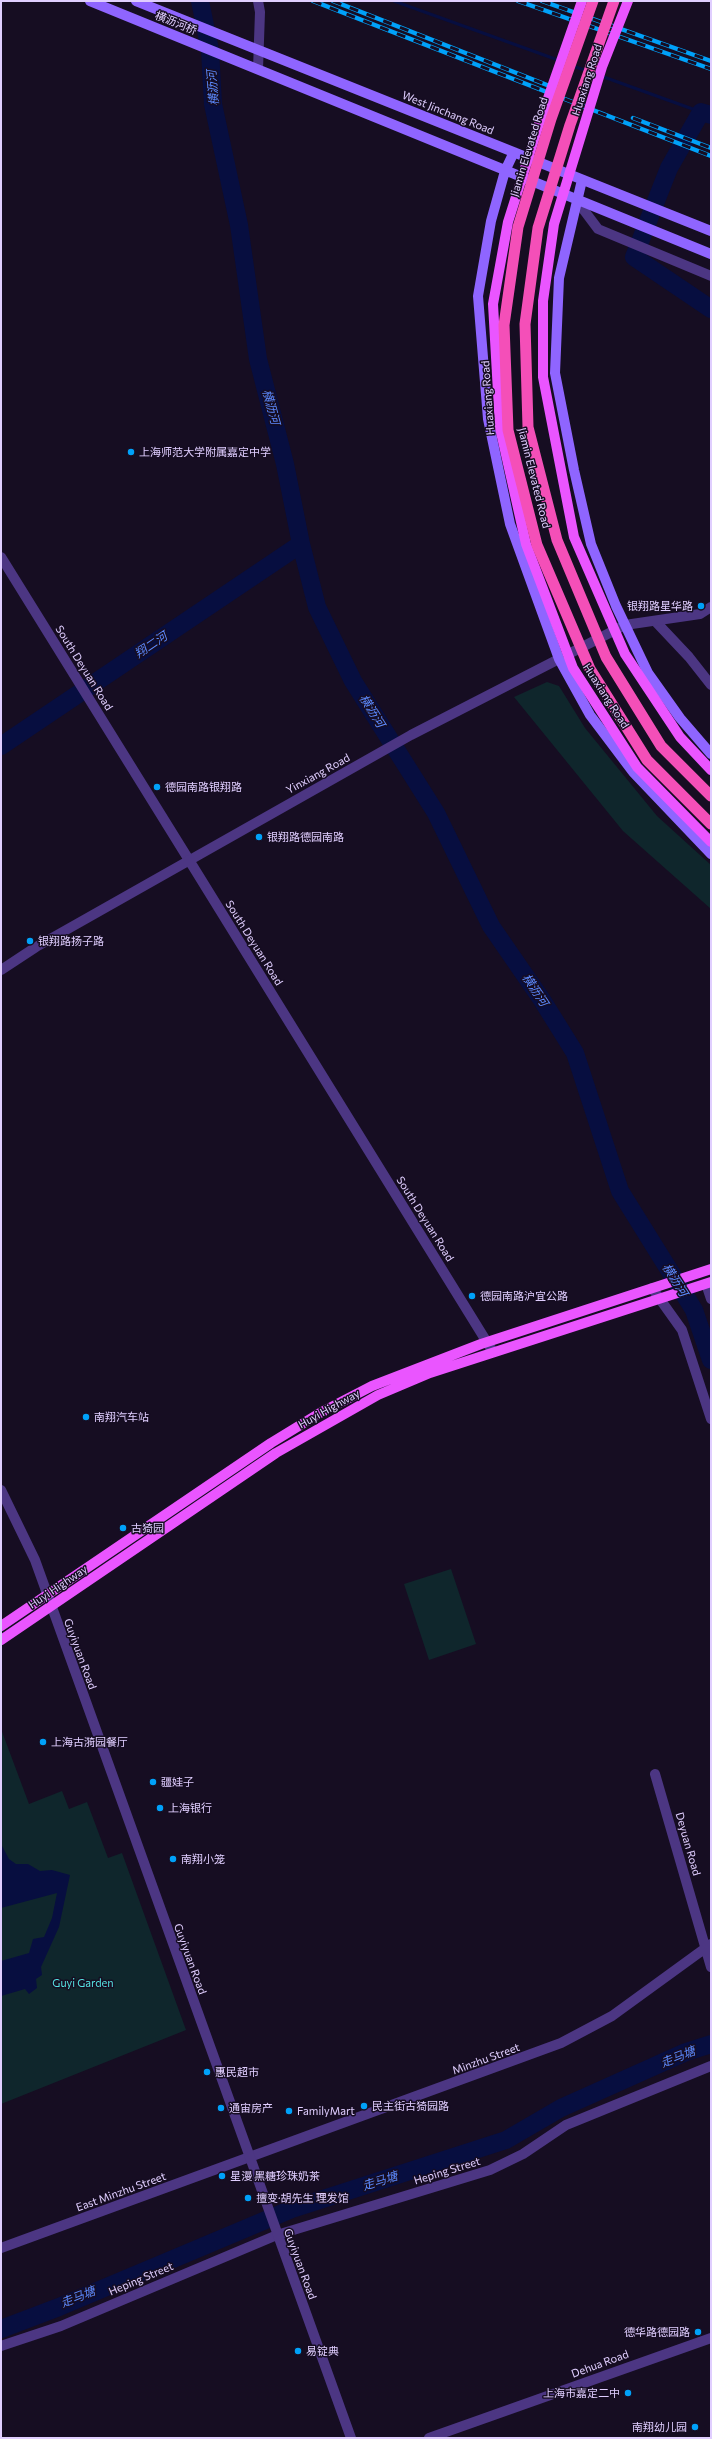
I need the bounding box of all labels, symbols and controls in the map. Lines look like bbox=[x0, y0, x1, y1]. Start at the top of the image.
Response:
street label: 横沥河桥 bbox=[153, 9, 199, 37]
street label: Huaxiang Road bbox=[569, 42, 605, 118]
water label: 横沥河 bbox=[204, 69, 222, 107]
street label: West Jinchang Road bbox=[400, 89, 496, 137]
street label: Jiamin Elevated Road bbox=[508, 96, 550, 198]
street label: Huaxiang Road bbox=[479, 360, 497, 436]
water label: 横沥河 bbox=[259, 388, 283, 426]
street label: Jiamin Elevated Road bbox=[515, 426, 553, 530]
place label: 上海师范大学附属嘉定中学 bbox=[139, 445, 271, 459]
marker: 上海师范大学附属嘉定中学 bbox=[126, 447, 136, 457]
place label: 银翔路星华路 bbox=[627, 599, 693, 613]
marker: 银翔路星华路 bbox=[696, 601, 706, 611]
street label: South Deyuan Road bbox=[53, 623, 115, 713]
water label: 翔二河 bbox=[132, 629, 170, 661]
street label: Huaxiang Road bbox=[580, 661, 632, 731]
water label: 横沥河 bbox=[356, 692, 388, 730]
street label: Yinxiang Road bbox=[284, 751, 352, 797]
place label: 德园南路银翔路 bbox=[165, 780, 242, 794]
marker: 德园南路银翔路 bbox=[152, 782, 162, 792]
place label: 银翔路德园南路 bbox=[267, 830, 344, 844]
marker: 银翔路德园南路 bbox=[254, 832, 264, 842]
street label: South Deyuan Road bbox=[223, 898, 285, 988]
place label: 银翔路扬子路 bbox=[38, 934, 104, 948]
marker: 银翔路扬子路 bbox=[25, 936, 35, 946]
water label: 横沥河 bbox=[519, 971, 551, 1009]
street label: South Deyuan Road bbox=[394, 1174, 456, 1264]
water label: 横沥河 bbox=[659, 1261, 691, 1299]
place label: 德园南路沪宜公路 bbox=[480, 1289, 568, 1303]
marker: 德园南路沪宜公路 bbox=[467, 1291, 477, 1301]
street label: Huyi Highway bbox=[296, 1387, 362, 1431]
place label: 南翔汽车站 bbox=[94, 1410, 149, 1424]
marker: 南翔汽车站 bbox=[81, 1412, 91, 1422]
place label: 古猗园 bbox=[131, 1521, 164, 1535]
marker: 古猗园 bbox=[118, 1523, 128, 1533]
street label: Huyi Highway bbox=[26, 1562, 90, 1612]
street label: Guyiyuan Road bbox=[61, 1617, 99, 1691]
place label: 上海古漪园餐厅 bbox=[51, 1735, 128, 1749]
marker: 上海古漪园餐厅 bbox=[38, 1737, 48, 1747]
place label: 疆娃子 bbox=[161, 1775, 194, 1789]
marker: 疆娃子 bbox=[148, 1777, 158, 1787]
place label: 上海银行 bbox=[168, 1801, 212, 1815]
marker: 上海银行 bbox=[155, 1803, 165, 1813]
street label: Deyuan Road bbox=[673, 1811, 703, 1877]
place label: 南翔小笼 bbox=[181, 1852, 225, 1866]
marker: 南翔小笼 bbox=[168, 1854, 178, 1864]
street label: Guyiyuan Road bbox=[171, 1922, 209, 1996]
park label: Guyi Garden bbox=[52, 1976, 114, 1990]
street label: Minzhu Street bbox=[450, 2041, 522, 2077]
water label: 走马塘 bbox=[659, 2044, 697, 2070]
place label: 惠民超市 bbox=[215, 2065, 259, 2079]
marker: 惠民超市 bbox=[202, 2067, 212, 2077]
place label: 民主街古猗园路 bbox=[372, 2099, 449, 2113]
place label: 通宙房产 bbox=[229, 2101, 273, 2115]
marker: 民主街古猗园路 bbox=[359, 2101, 369, 2111]
marker: 通宙房产 bbox=[216, 2103, 226, 2113]
place label: FamilyMart bbox=[297, 2104, 355, 2118]
marker: FamilyMart bbox=[284, 2106, 294, 2116]
street label: Heping Street bbox=[412, 2155, 482, 2187]
place label: 星漫 黑糖珍珠奶茶 bbox=[230, 2169, 320, 2183]
water label: 走马塘 bbox=[361, 2169, 399, 2193]
street label: East Minzhu Street bbox=[74, 2170, 168, 2214]
marker: 星漫 黑糖珍珠奶茶 bbox=[217, 2171, 227, 2181]
place label: 擅变·胡先生 理发馆 bbox=[256, 2191, 349, 2205]
marker: 擅变·胡先生 理发馆 bbox=[243, 2193, 253, 2203]
street label: Guyiyuan Road bbox=[281, 2227, 319, 2301]
street label: Heping Street bbox=[107, 2259, 175, 2299]
water label: 走马塘 bbox=[59, 2284, 97, 2310]
place label: 德华路德园路 bbox=[624, 2325, 690, 2339]
marker: 德华路德园路 bbox=[693, 2327, 703, 2337]
place label: 易锭典 bbox=[306, 2344, 339, 2358]
marker: 易锭典 bbox=[293, 2346, 303, 2356]
street label: Dehua Road bbox=[570, 2348, 630, 2380]
place label: 上海市嘉定二中 bbox=[543, 2386, 620, 2400]
marker: 上海市嘉定二中 bbox=[623, 2388, 633, 2398]
place label: 南翔幼儿园 bbox=[632, 2420, 687, 2434]
marker: 南翔幼儿园 bbox=[690, 2422, 700, 2432]

